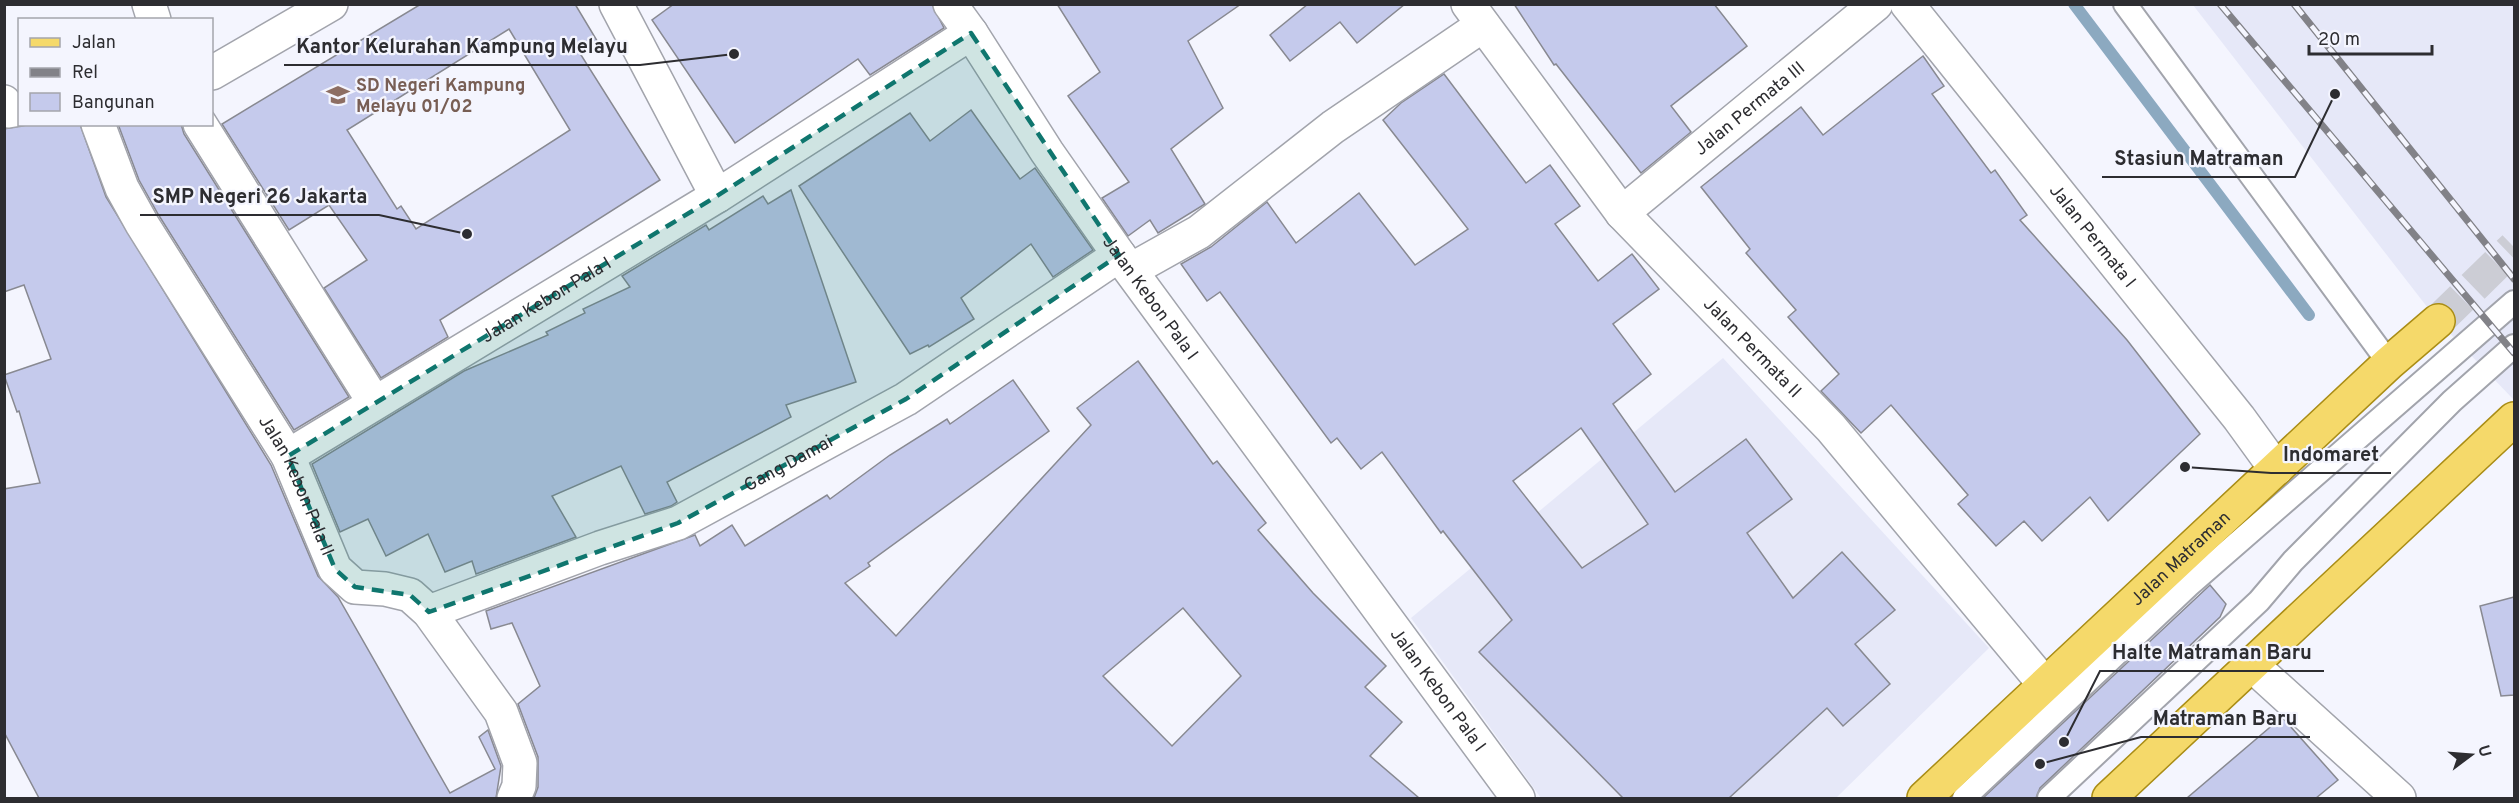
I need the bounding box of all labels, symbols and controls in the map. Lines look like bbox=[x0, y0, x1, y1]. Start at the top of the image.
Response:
legend bbox=[18, 18, 213, 126]
scale bar bbox=[2309, 18, 2432, 56]
callout: Kantor Kelurahan Kampung Melayu bbox=[284, 27, 640, 65]
text: 20 m bbox=[2318, 29, 2360, 52]
text: Jalan bbox=[72, 32, 116, 55]
text: Kantor Kelurahan Kampung Melayu bbox=[296, 35, 628, 61]
street label: Jalan Permata III bbox=[1690, 57, 1810, 162]
text: Rel bbox=[72, 62, 98, 85]
place label: SD Negeri Kampung Melayu 01/02 bbox=[356, 75, 525, 119]
school or university icon: SD Negeri Kampung Melayu 01/02 bbox=[325, 82, 351, 108]
text: Bangunan bbox=[72, 92, 155, 115]
callout: Stasiun Matraman bbox=[2102, 139, 2295, 177]
text: Stasiun Matraman bbox=[2114, 147, 2284, 173]
callout: SMP Negeri 26 Jakarta bbox=[140, 177, 379, 215]
street label: Jalan Permata I bbox=[2043, 180, 2140, 293]
text: SMP Negeri 26 Jakarta bbox=[153, 185, 367, 211]
street label: Jalan Kebon Pala I bbox=[1097, 232, 1202, 365]
street label: Jalan Kebon Pala I bbox=[478, 253, 616, 349]
street label: Jalan Permata II bbox=[1698, 293, 1806, 404]
street label: Jalan Kebon Pala II bbox=[252, 412, 338, 560]
street label: Gang Damai bbox=[740, 431, 837, 498]
callout: Indomaret bbox=[2271, 435, 2391, 473]
text: Indomaret bbox=[2283, 443, 2379, 469]
street label: Jalan Matraman bbox=[2126, 507, 2236, 612]
street label: Jalan Kebon Pala I bbox=[1384, 624, 1490, 757]
callout: Halte Matraman Baru bbox=[2100, 633, 2324, 671]
text: Halte Matraman Baru bbox=[2112, 641, 2312, 667]
callout: Matraman Baru bbox=[2141, 699, 2310, 737]
text: Matraman Baru bbox=[2153, 707, 2297, 733]
north arrow bbox=[2441, 725, 2501, 785]
text: U bbox=[2472, 743, 2495, 760]

